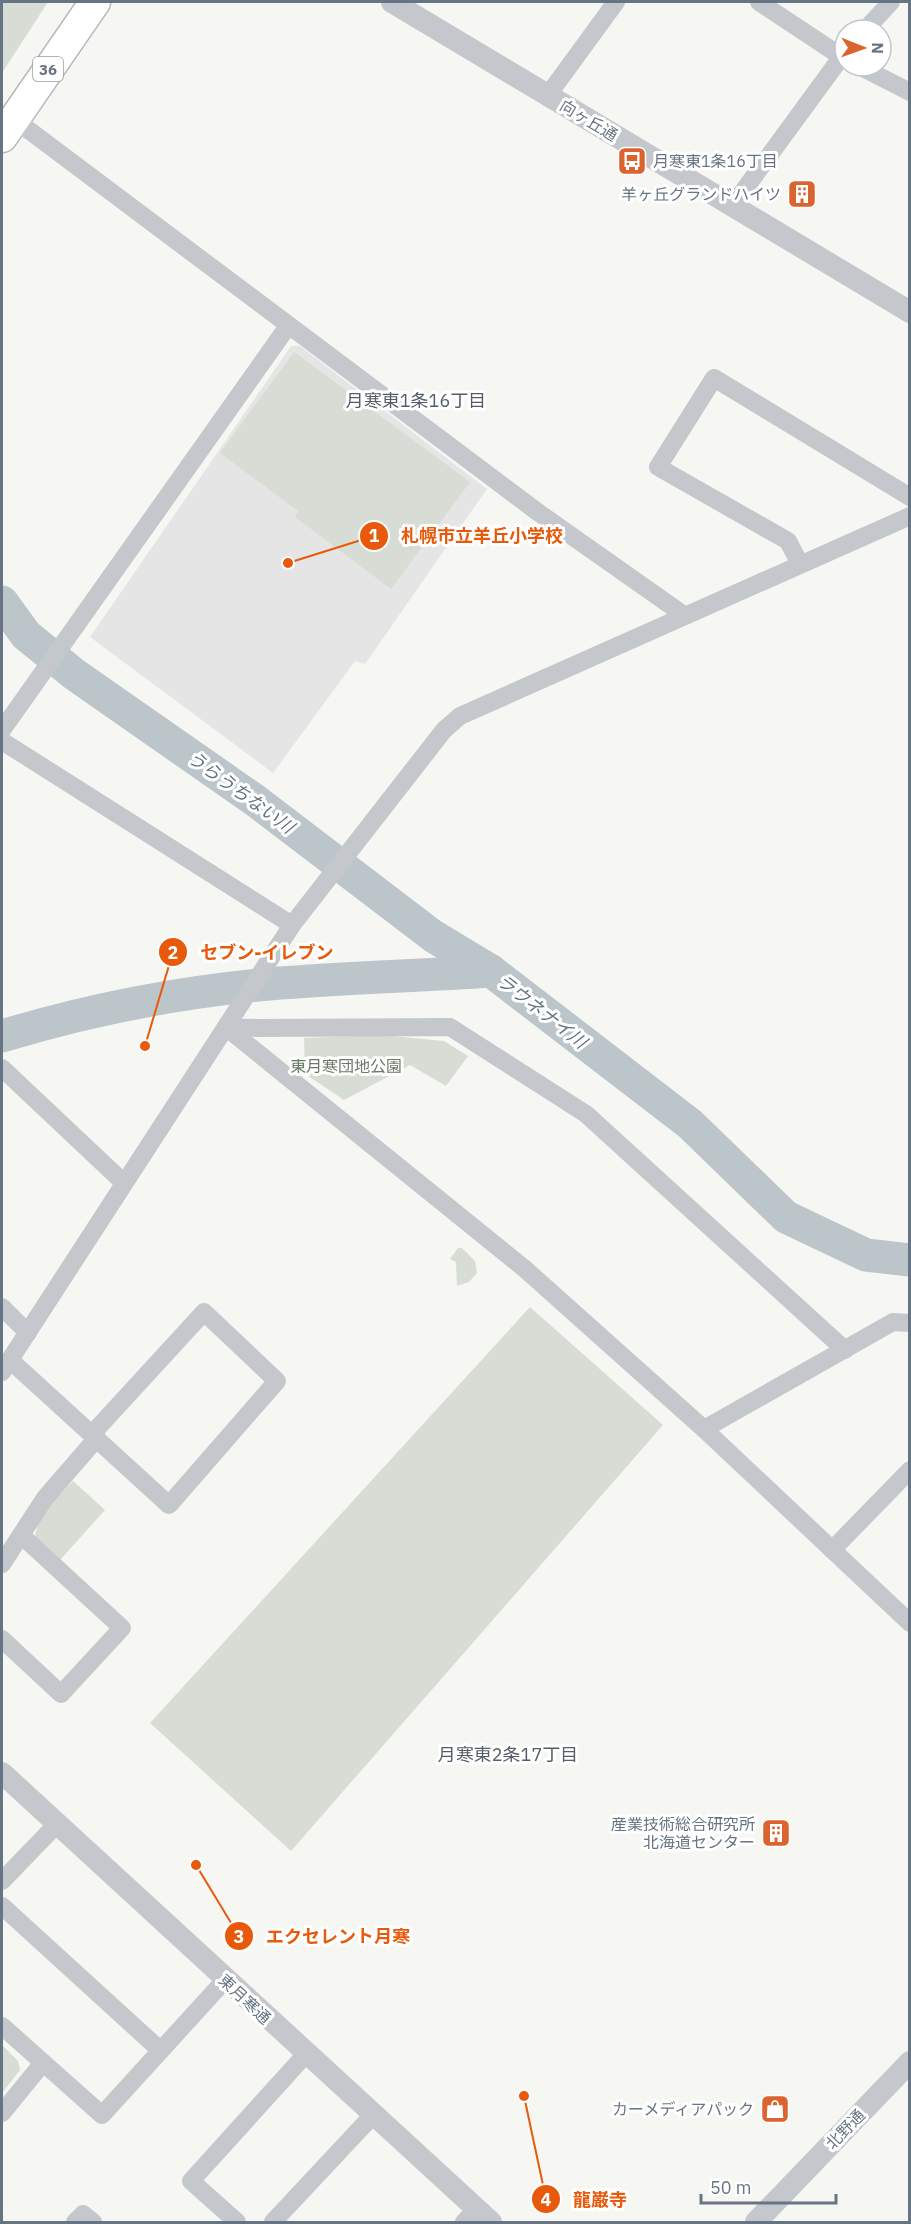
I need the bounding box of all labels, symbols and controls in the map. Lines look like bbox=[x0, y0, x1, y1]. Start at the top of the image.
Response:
north arrow bbox=[833, 18, 893, 78]
text: N bbox=[868, 42, 888, 54]
road number: 36 bbox=[33, 57, 63, 81]
street label: 向ヶ丘通 bbox=[556, 95, 622, 145]
bus stop icon: 月寒東1条16丁目 bbox=[616, 145, 648, 177]
place label: 月寒東1条16丁目 bbox=[653, 151, 778, 171]
building icon: 羊ヶ丘グランドハイツ bbox=[786, 178, 818, 210]
place label: 羊ヶ丘グランドハイツ bbox=[621, 184, 781, 204]
district label: 月寒東1条16丁目 bbox=[346, 389, 486, 412]
callout: 札幌市立羊丘小学校 bbox=[359, 518, 575, 554]
text: 1 bbox=[369, 524, 380, 547]
text: 札幌市立羊丘小学校 bbox=[401, 524, 563, 547]
water label: うらうちない川 bbox=[183, 746, 300, 840]
callout: セブン-イレブン bbox=[158, 934, 346, 970]
text: 2 bbox=[168, 941, 178, 964]
text: セブン-イレブン bbox=[200, 941, 334, 964]
water label: ラウネナイ川 bbox=[492, 969, 593, 1055]
park label: 東月寒団地公園 bbox=[290, 1056, 402, 1076]
district label: 月寒東2条17丁目 bbox=[438, 1743, 578, 1766]
place label: 産業技術総合研究所 北海道センター bbox=[611, 1814, 755, 1852]
building icon: 産業技術総合研究所 北海道センター bbox=[760, 1817, 792, 1849]
callout: エクセレント月寒 bbox=[224, 1918, 422, 1954]
text: 3 bbox=[234, 1925, 244, 1948]
text: エクセレント月寒 bbox=[266, 1925, 410, 1948]
street label: 東月寒通 bbox=[215, 1970, 275, 2028]
shop icon: カーメディアパック bbox=[759, 2093, 791, 2125]
place label: カーメディアパック bbox=[612, 2099, 754, 2119]
street label: 北野通 bbox=[821, 2105, 869, 2153]
scale bar bbox=[701, 2167, 836, 2205]
text: 50 m bbox=[710, 2176, 752, 2199]
callout: 龍巌寺 bbox=[531, 2181, 639, 2217]
text: 4 bbox=[541, 2188, 552, 2211]
text: 龍巌寺 bbox=[573, 2188, 627, 2211]

